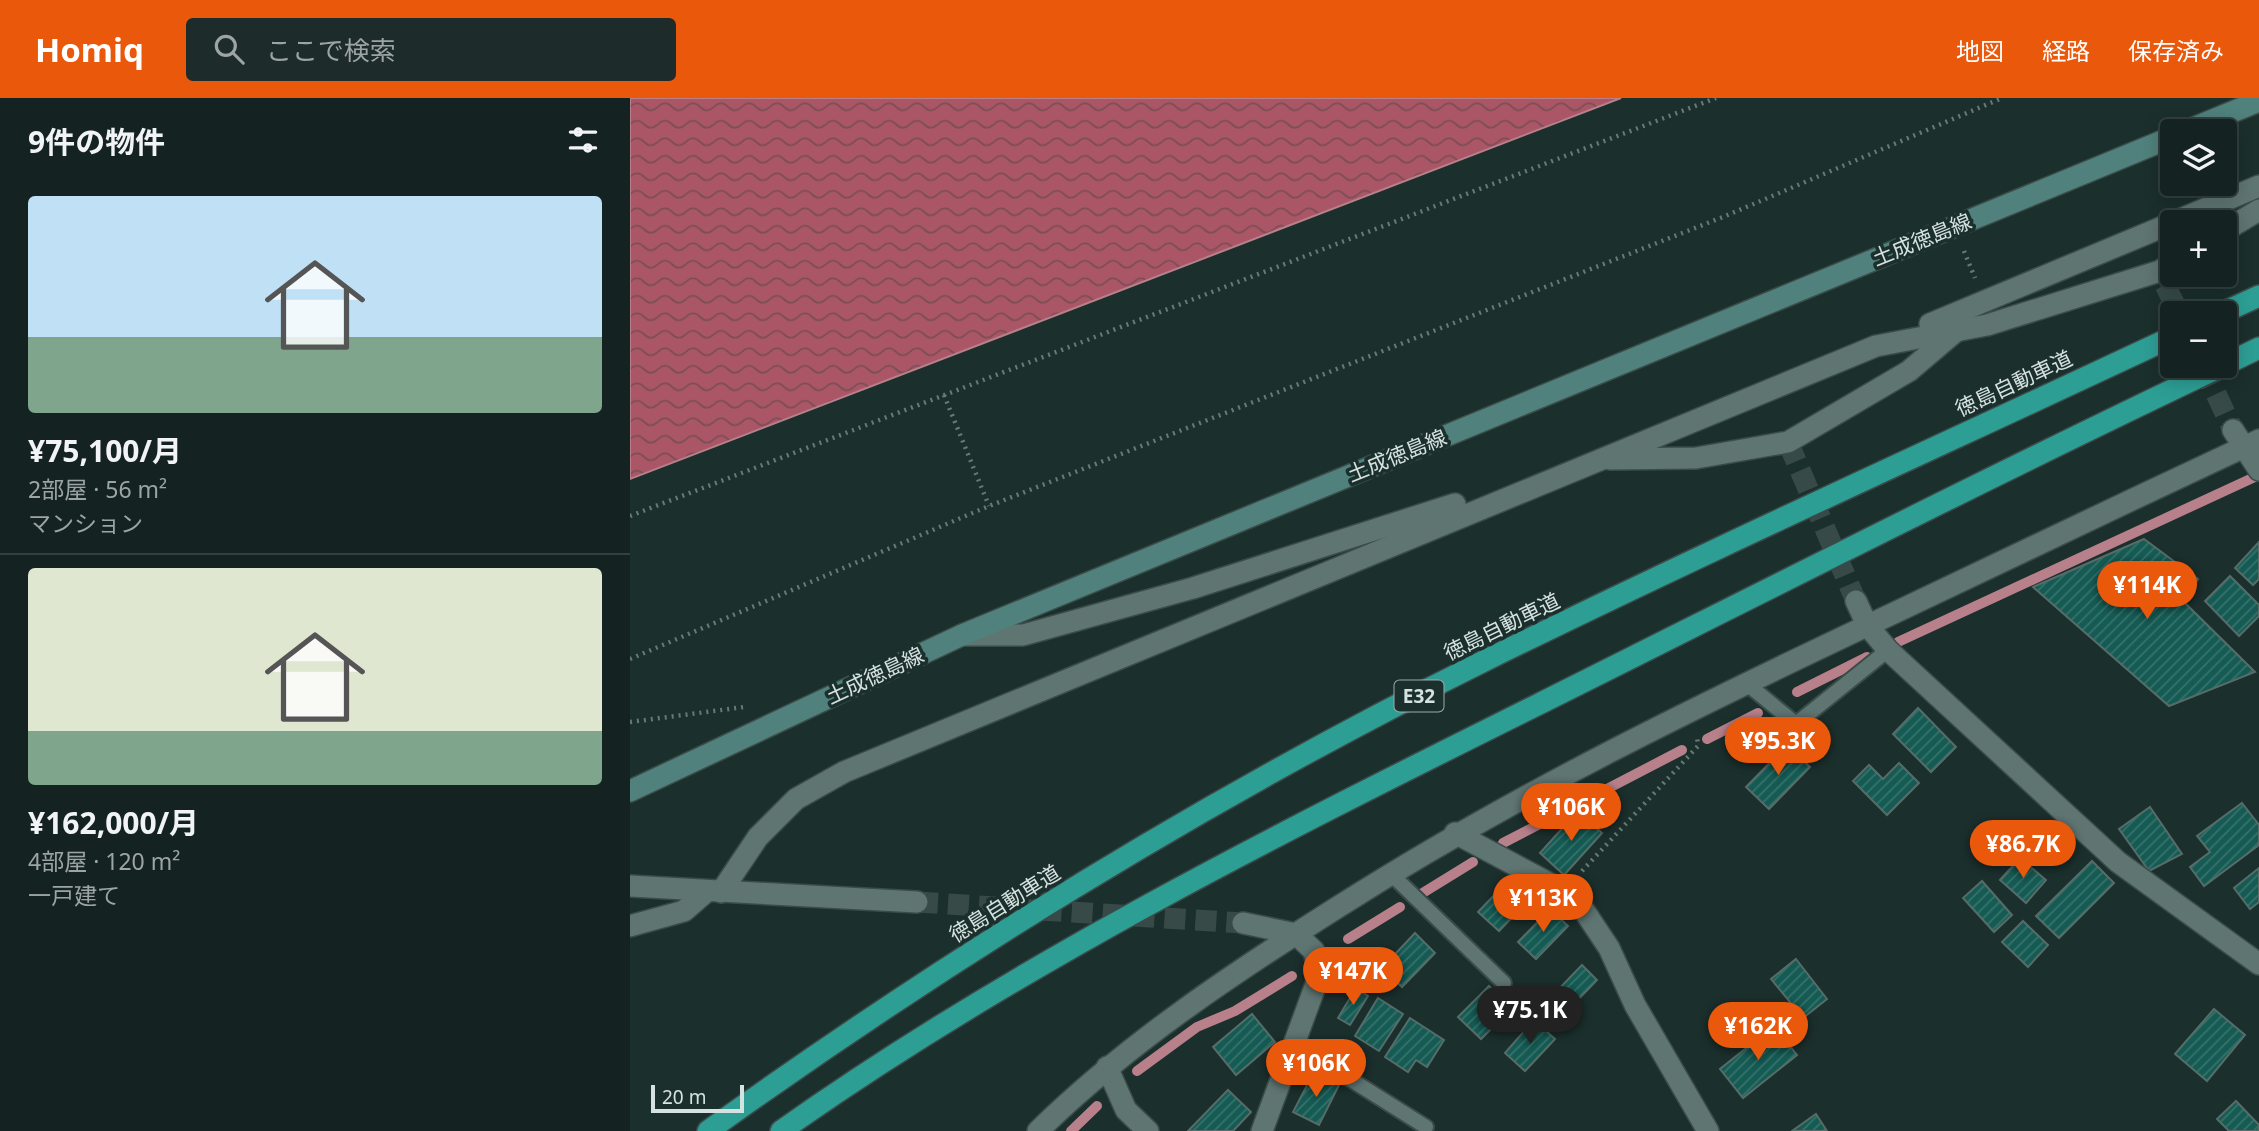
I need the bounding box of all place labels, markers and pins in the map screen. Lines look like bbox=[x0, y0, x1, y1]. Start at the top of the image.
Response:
pin: ¥114K bbox=[2098, 561, 2196, 621]
pin: ¥95.3K bbox=[1721, 718, 1835, 777]
pin: ¥106K bbox=[1522, 784, 1620, 843]
pin: ¥86.7K bbox=[1966, 820, 2080, 880]
pin: ¥113K bbox=[1494, 874, 1592, 934]
pin: ¥147K bbox=[1304, 948, 1402, 1007]
pin: ¥75.1K bbox=[1473, 986, 1587, 1046]
pin: ¥162K bbox=[1709, 1002, 1807, 1062]
pin: ¥106K bbox=[1267, 1040, 1365, 1099]

